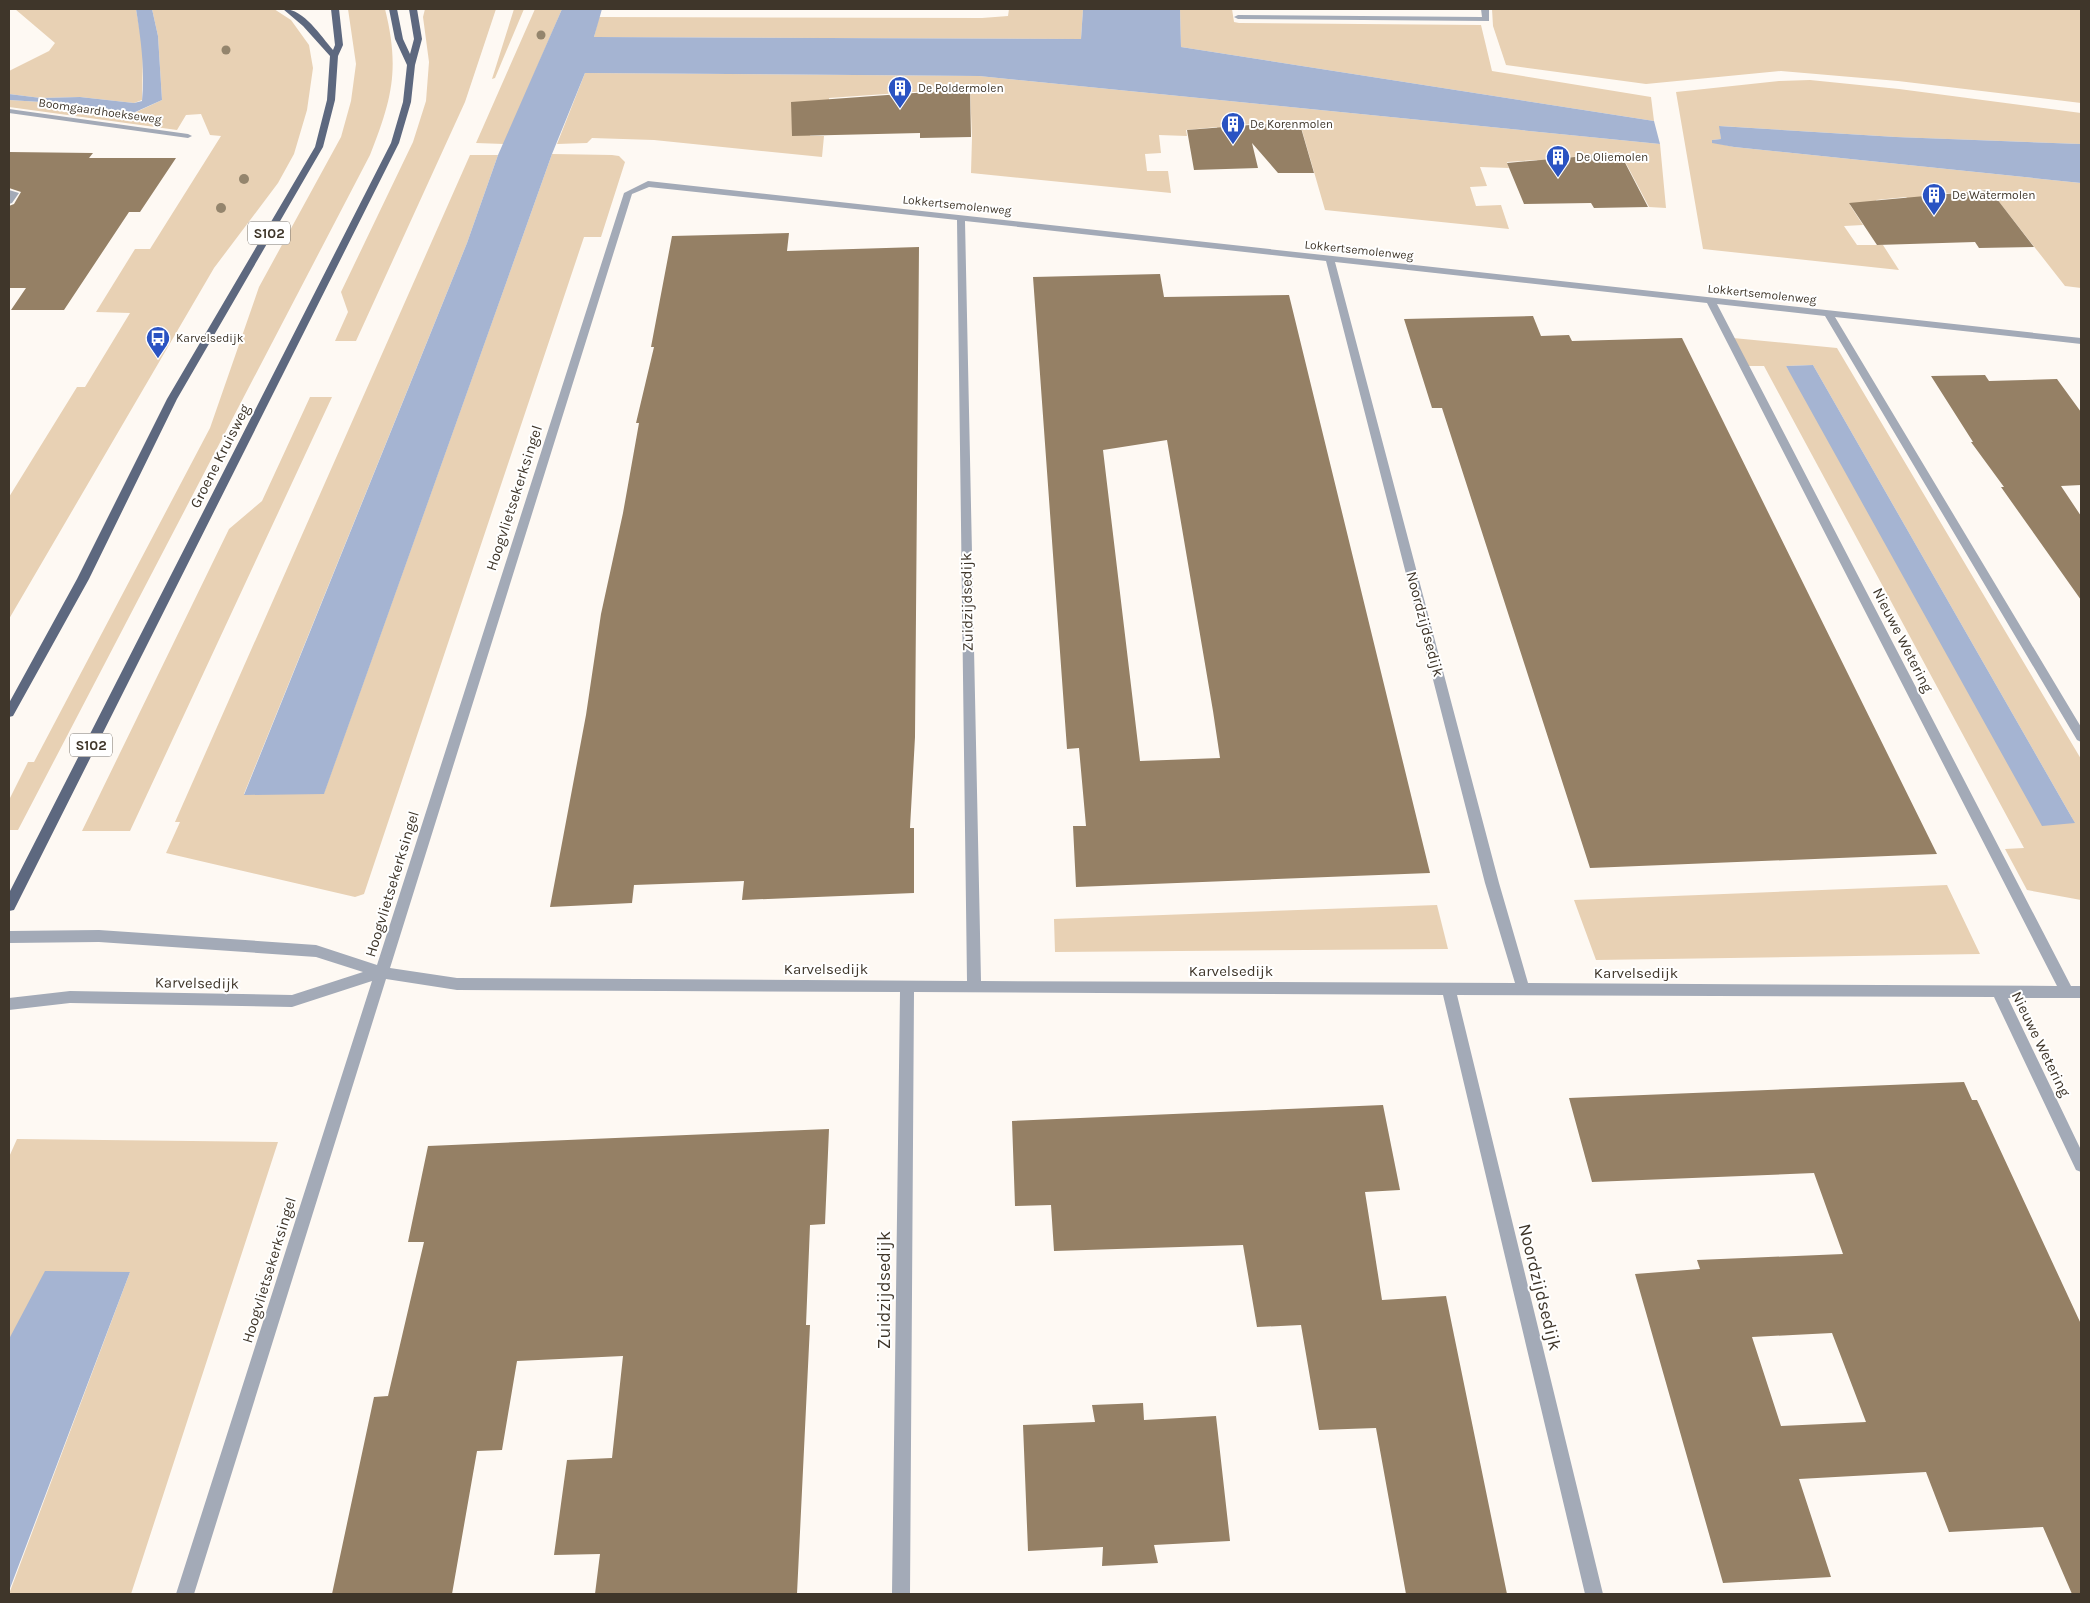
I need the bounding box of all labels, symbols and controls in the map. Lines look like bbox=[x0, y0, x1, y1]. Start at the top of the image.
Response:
building icon: De Poldermolen bbox=[887, 75, 913, 109]
place label: De Poldermolen bbox=[918, 81, 1004, 95]
street label: Boomgaardhoekseweg bbox=[38, 95, 163, 127]
building icon: De Korenmolen bbox=[1220, 111, 1246, 145]
place label: De Korenmolen bbox=[1250, 117, 1333, 131]
building icon: De Oliemolen bbox=[1545, 144, 1571, 178]
place label: De Oliemolen bbox=[1576, 150, 1648, 164]
building icon: De Watermolen bbox=[1921, 182, 1947, 216]
place label: De Watermolen bbox=[1952, 188, 2035, 202]
street label: Lokkertsemolenweg bbox=[902, 192, 1012, 218]
road number: S102 bbox=[248, 222, 290, 244]
street label: Lokkertsemolenweg bbox=[1304, 237, 1414, 263]
street label: Lokkertsemolenweg bbox=[1707, 281, 1817, 307]
bus stop icon: Karvelsedijk bbox=[145, 325, 171, 359]
place label: Karvelsedijk bbox=[176, 331, 244, 345]
street label: Groene Kruisweg bbox=[186, 401, 254, 511]
street label: Hoogvlietsekerksingel bbox=[482, 423, 546, 573]
street label: Zuidzijdsedijk bbox=[957, 553, 977, 651]
street label: Noordzijdsedijk bbox=[1402, 569, 1448, 679]
street label: Nieuwe Wetering bbox=[1869, 585, 1937, 696]
road number: S102 bbox=[70, 734, 112, 756]
street label: Hoogvlietsekerksingel bbox=[361, 809, 423, 959]
street label: Karvelsedijk bbox=[784, 960, 868, 978]
street label: Karvelsedijk bbox=[1189, 962, 1273, 980]
street label: Karvelsedijk bbox=[1594, 964, 1678, 982]
street label: Karvelsedijk bbox=[155, 973, 239, 993]
street label: Nieuwe Wetering bbox=[2008, 988, 2075, 1100]
street label: Hoogvlietsekerksingel bbox=[238, 1195, 300, 1345]
street label: Noordzijdsedijk bbox=[1514, 1221, 1566, 1353]
street label: Zuidzijdsedijk bbox=[873, 1231, 895, 1349]

